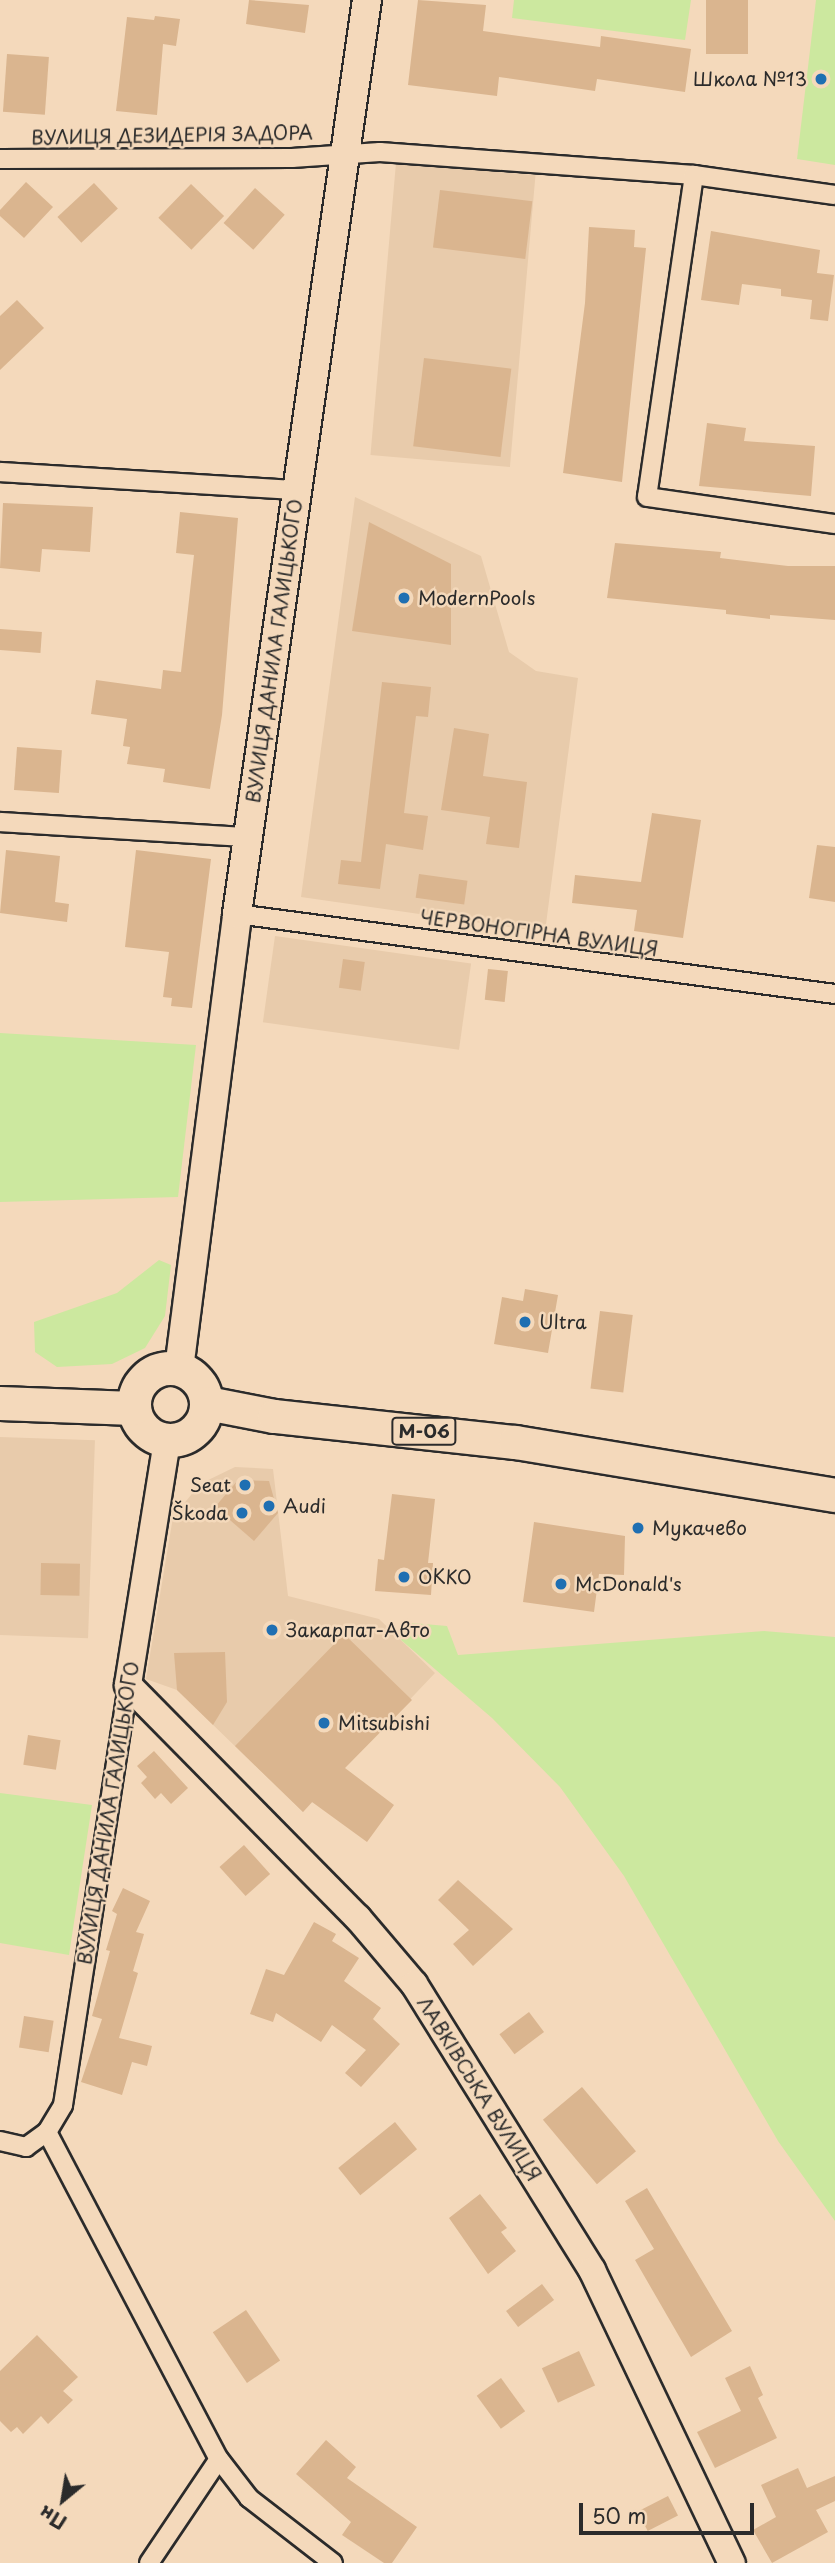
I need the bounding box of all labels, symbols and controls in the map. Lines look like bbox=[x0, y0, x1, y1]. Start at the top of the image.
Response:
place label: Школа №13 bbox=[692, 68, 807, 90]
marker: Школа №13 bbox=[813, 71, 829, 87]
street label: ВУЛИЦЯ ДЕЗИДЕРІЯ ЗАДОРА bbox=[30, 121, 314, 149]
street label: ВУЛИЦЯ ДАНИЛА ГАЛИЦЬКОГО bbox=[241, 496, 307, 806]
place label: ModernPools bbox=[418, 587, 535, 609]
marker: ModernPools bbox=[396, 590, 412, 606]
street label: ЧЕРВОНОГІРНА ВУЛИЦЯ bbox=[418, 905, 660, 961]
place label: Ultra bbox=[539, 1311, 587, 1333]
marker: Ultra bbox=[517, 1314, 533, 1330]
road number: М-06 bbox=[391, 1416, 457, 1446]
place label: Seat bbox=[190, 1474, 231, 1496]
marker: Seat bbox=[237, 1477, 253, 1493]
place label: Audi bbox=[283, 1495, 326, 1517]
marker: Audi bbox=[261, 1498, 277, 1514]
place label: Škoda bbox=[171, 1502, 228, 1524]
marker: Škoda bbox=[234, 1505, 250, 1521]
place label: Мукачево bbox=[652, 1517, 747, 1539]
marker: Мукачево bbox=[630, 1520, 646, 1536]
place label: ОККО bbox=[418, 1566, 472, 1588]
marker: ОККО bbox=[396, 1569, 412, 1585]
place label: McDonald's bbox=[575, 1573, 682, 1595]
marker: McDonald's bbox=[553, 1576, 569, 1592]
place label: Закарпат-Авто bbox=[286, 1619, 430, 1641]
marker: Закарпат-Авто bbox=[264, 1622, 280, 1638]
street label: ВУЛИЦЯ ДАНИЛА ГАЛИЦЬКОГО bbox=[72, 1658, 144, 1968]
place label: Mitsubishi bbox=[338, 1712, 430, 1734]
marker: Mitsubishi bbox=[316, 1715, 332, 1731]
street label: ЛАВКІВСЬКА ВУЛИЦЯ bbox=[413, 1993, 545, 2185]
north arrow bbox=[28, 2465, 98, 2535]
scale bar bbox=[583, 2490, 758, 2534]
text: Пн bbox=[34, 2499, 71, 2537]
text: 50 m bbox=[592, 2499, 646, 2531]

